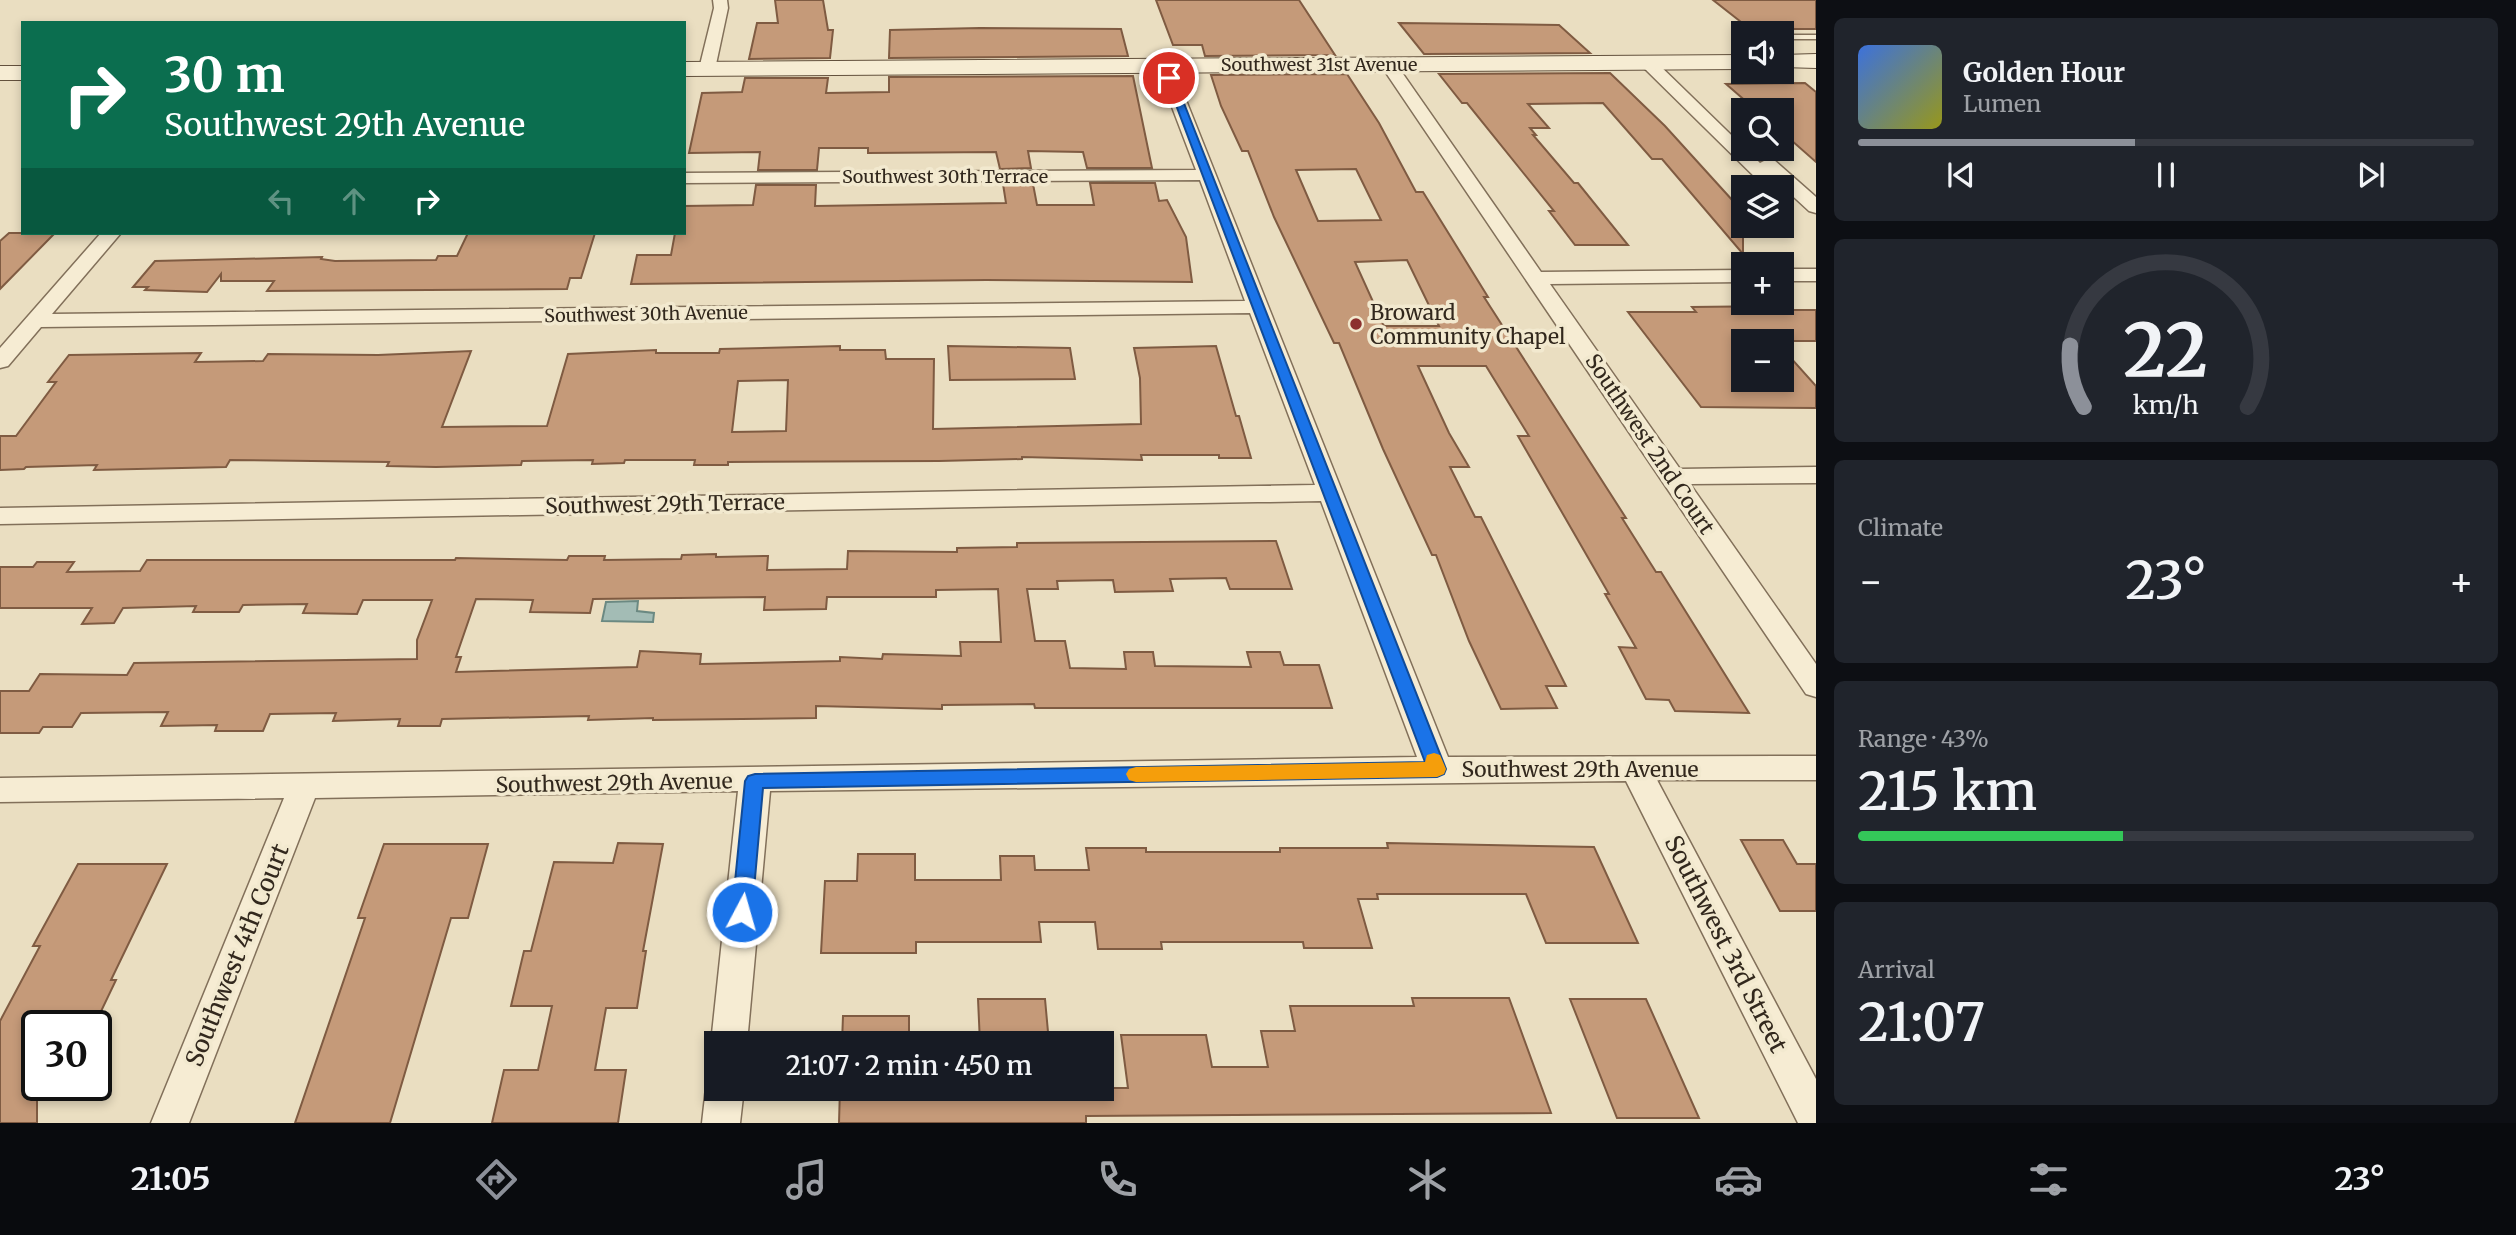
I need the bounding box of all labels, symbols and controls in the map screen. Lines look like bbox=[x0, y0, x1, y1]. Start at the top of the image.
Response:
map controls bbox=[1731, 21, 1794, 392]
button: sound bbox=[1731, 21, 1794, 84]
text: 30 m bbox=[164, 44, 285, 105]
pin bbox=[1139, 48, 1199, 108]
icon: right bbox=[49, 49, 140, 140]
street label: Southwest 31st Avenue bbox=[1221, 53, 1417, 76]
text: Golden Hour bbox=[1963, 56, 2125, 89]
icon: arrive bbox=[1150, 59, 1188, 97]
text: Lumen bbox=[1963, 89, 2041, 118]
button: search bbox=[1731, 98, 1794, 161]
text: Southwest 29th Avenue bbox=[164, 105, 525, 145]
icon: previous bbox=[1942, 156, 1980, 194]
icon: pause bbox=[2147, 156, 2185, 194]
icon: next bbox=[2352, 156, 2390, 194]
street label: Southwest 30th Terrace bbox=[842, 165, 1048, 188]
button: layers bbox=[1731, 175, 1794, 238]
icon: left bbox=[262, 182, 300, 220]
icon: ahead bbox=[335, 182, 373, 220]
icon: right bbox=[408, 182, 446, 220]
button: + bbox=[1731, 252, 1794, 315]
place label: Broward Community Chapel bbox=[1370, 299, 1566, 350]
street label: Southwest 30th Avenue bbox=[544, 301, 748, 327]
text: 22 bbox=[2124, 305, 2208, 397]
marker: Broward Community Chapel bbox=[1348, 316, 1364, 332]
button: − bbox=[1731, 329, 1794, 392]
street label: Southwest 2nd Court bbox=[1580, 349, 1720, 539]
text: km/h bbox=[2133, 388, 2199, 420]
street label: Southwest 29th Terrace bbox=[545, 488, 785, 520]
text: Climate bbox=[1858, 513, 1943, 542]
text: 23° bbox=[2125, 548, 2207, 613]
text: − bbox=[1858, 558, 1883, 605]
text: + bbox=[2449, 558, 2474, 605]
text: Range · 43% bbox=[1858, 724, 1989, 753]
street label: Southwest 29th Avenue bbox=[1461, 756, 1699, 783]
text: 215 km bbox=[1858, 759, 2037, 824]
street label: Southwest 29th Avenue bbox=[495, 767, 733, 799]
street label: Southwest 3rd Street bbox=[1658, 830, 1795, 1058]
street label: Southwest 4th Court bbox=[178, 839, 296, 1071]
position arrow bbox=[705, 875, 779, 949]
text: Arrival bbox=[1858, 955, 1935, 984]
text: 21:07 bbox=[1858, 990, 1985, 1055]
speed limit sign: 30 bbox=[21, 1010, 112, 1101]
text: 21:07 · 2 min · 450 m bbox=[786, 1049, 1032, 1082]
icon: directions bbox=[472, 1155, 521, 1204]
icon: music bbox=[782, 1155, 831, 1204]
icon: phone bbox=[1093, 1155, 1142, 1204]
icon: climate bbox=[1403, 1155, 1452, 1204]
icon: car bbox=[1714, 1155, 1763, 1204]
icon: filters bbox=[2024, 1155, 2073, 1204]
text: 21:05 bbox=[131, 1159, 210, 1199]
text: 23° bbox=[2335, 1159, 2385, 1199]

